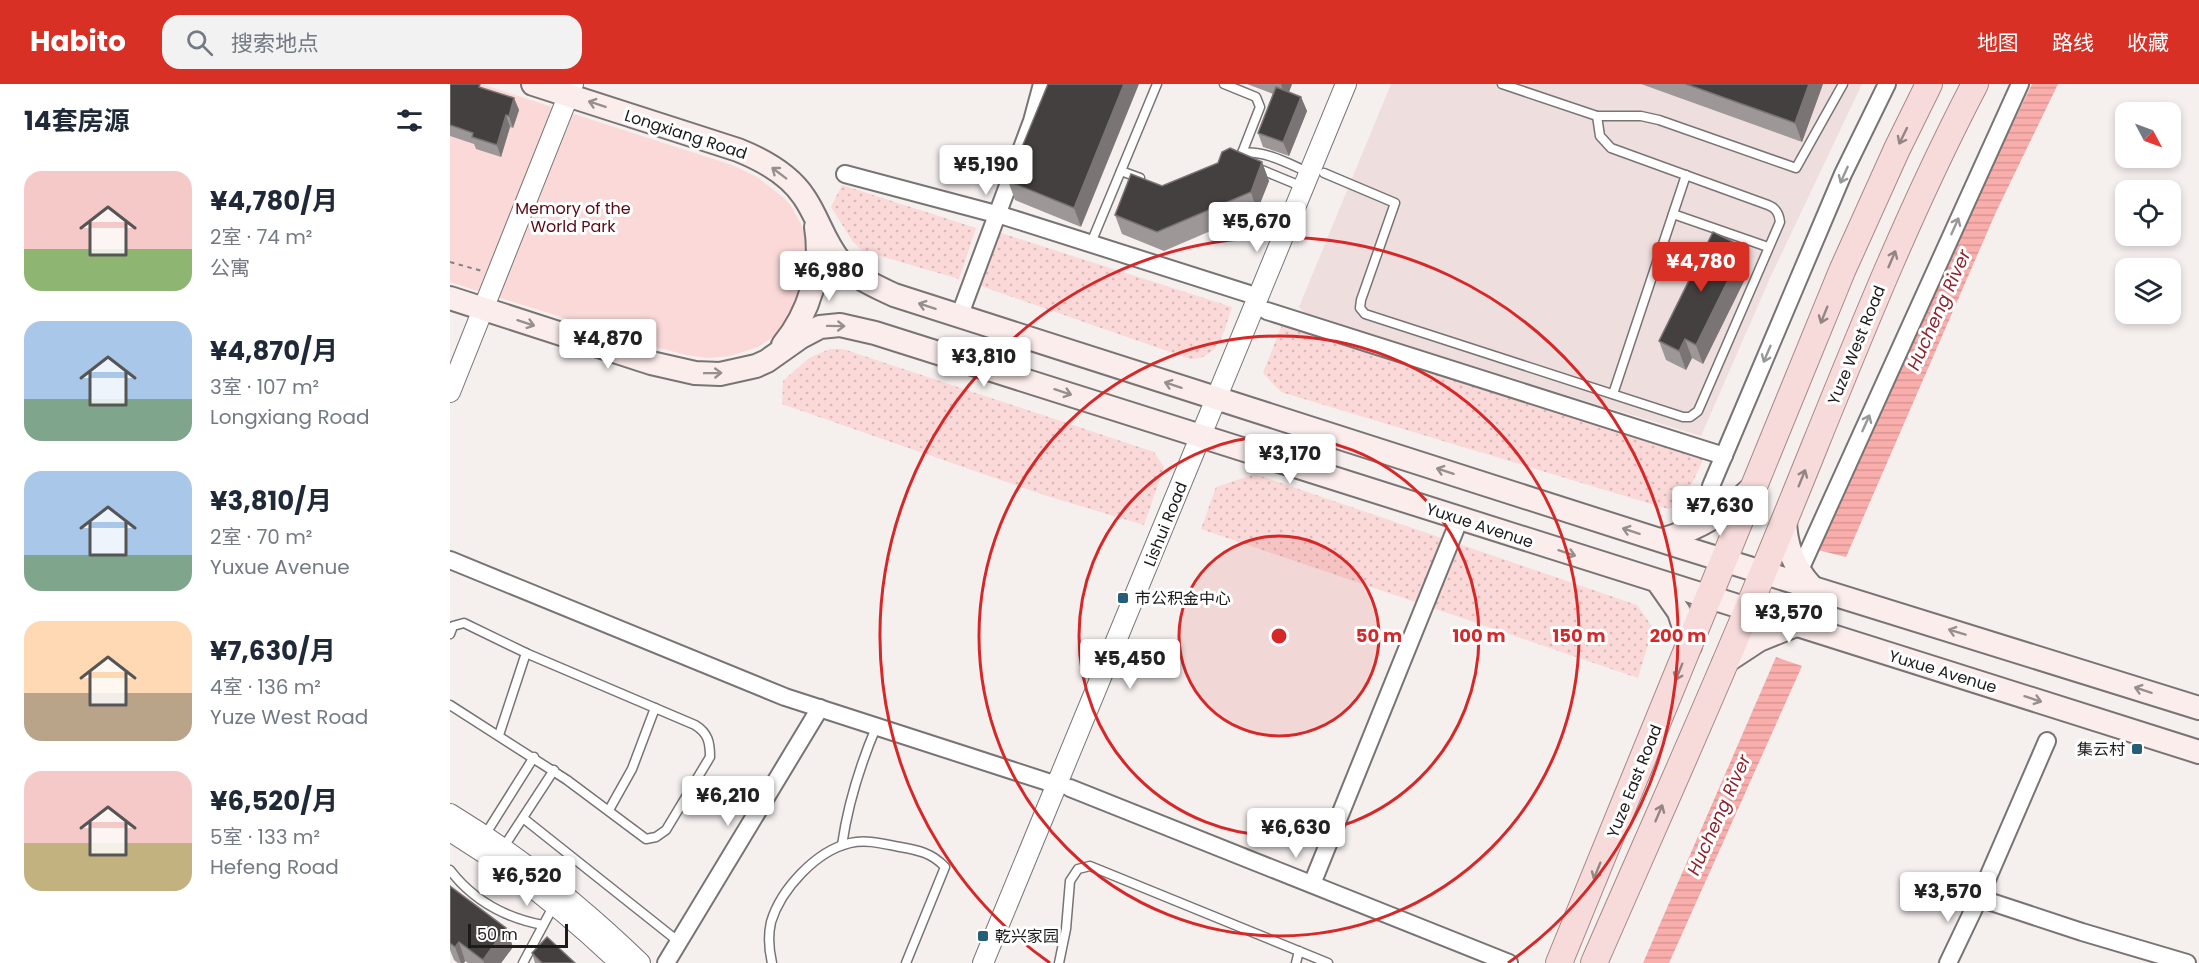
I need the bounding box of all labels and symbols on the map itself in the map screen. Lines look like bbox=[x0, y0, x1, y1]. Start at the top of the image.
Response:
one-way arrow bbox=[588, 98, 607, 109]
north arrow bbox=[2115, 102, 2181, 168]
street label: Longxiang Road bbox=[622, 104, 750, 165]
one-way arrow bbox=[1897, 127, 1908, 145]
pin: ¥5,190 bbox=[937, 145, 1035, 196]
one-way arrow bbox=[1837, 165, 1849, 183]
one-way arrow bbox=[771, 166, 787, 179]
park label: Memory of the World Park bbox=[515, 197, 631, 238]
pin: ¥5,670 bbox=[1208, 202, 1306, 253]
one-way arrow bbox=[1949, 217, 1961, 235]
pin: ¥4,780 bbox=[1652, 242, 1750, 293]
water label: Hucheng River bbox=[1901, 244, 1977, 374]
one-way arrow bbox=[1887, 250, 1898, 269]
pin: ¥6,980 bbox=[780, 251, 878, 302]
street label: Yuze West Road bbox=[1822, 282, 1891, 408]
one-way arrow bbox=[918, 300, 937, 311]
one-way arrow bbox=[1818, 305, 1829, 324]
one-way arrow bbox=[516, 318, 535, 329]
pin: ¥4,870 bbox=[559, 319, 657, 370]
one-way arrow bbox=[826, 320, 846, 332]
pin: ¥3,810 bbox=[935, 337, 1033, 388]
one-way arrow bbox=[1761, 344, 1772, 363]
one-way arrow bbox=[703, 367, 723, 379]
one-way arrow bbox=[1164, 379, 1183, 390]
one-way arrow bbox=[1053, 387, 1072, 398]
one-way arrow bbox=[1861, 414, 1872, 432]
pin: ¥3,170 bbox=[1241, 434, 1339, 485]
one-way arrow bbox=[1436, 465, 1455, 476]
one-way arrow bbox=[1797, 470, 1808, 488]
street label: Lishui Road bbox=[1138, 478, 1193, 570]
pin: ¥7,630 bbox=[1671, 486, 1769, 537]
street label: Yuxue Avenue bbox=[1423, 497, 1537, 554]
one-way arrow bbox=[1622, 524, 1641, 535]
one-way arrow bbox=[1557, 548, 1576, 559]
place label: 市公积金中心 bbox=[1135, 587, 1231, 610]
marker: 市公积金中心 bbox=[1116, 591, 1130, 605]
pin: ¥3,570 bbox=[1740, 593, 1838, 644]
text: 50 m bbox=[1356, 623, 1402, 648]
text: 100 m bbox=[1452, 623, 1506, 648]
text: 150 m bbox=[1552, 623, 1606, 648]
text: 200 m bbox=[1650, 623, 1706, 648]
one-way arrow bbox=[1948, 625, 1967, 636]
centre of rings bbox=[1269, 626, 1289, 646]
pin: ¥5,450 bbox=[1081, 639, 1179, 690]
street label: Yuxue Avenue bbox=[1886, 644, 2000, 699]
one-way arrow bbox=[1673, 662, 1684, 680]
one-way arrow bbox=[2134, 684, 2153, 695]
one-way arrow bbox=[2023, 695, 2042, 706]
street label: Yuze East Road bbox=[1601, 721, 1668, 841]
place label: 集云村 bbox=[2077, 738, 2125, 761]
marker: 集云村 bbox=[2130, 742, 2144, 756]
water label: Hucheng River bbox=[1681, 749, 1757, 879]
pin: ¥6,210 bbox=[679, 776, 777, 827]
one-way arrow bbox=[1654, 804, 1665, 823]
pin: ¥6,630 bbox=[1247, 808, 1345, 859]
pin: ¥6,520 bbox=[478, 856, 576, 907]
one-way arrow bbox=[1591, 862, 1602, 880]
pin: ¥3,570 bbox=[1899, 872, 1997, 923]
scale bar bbox=[468, 921, 568, 948]
place label: 乾兴家园 bbox=[995, 925, 1059, 948]
marker: 乾兴家园 bbox=[976, 929, 990, 943]

